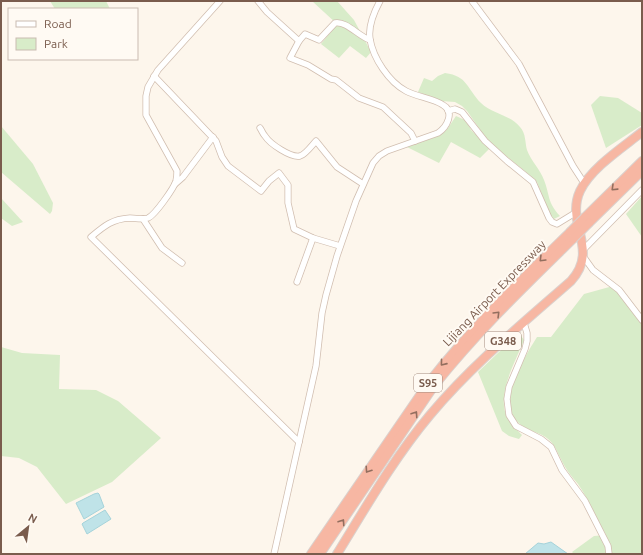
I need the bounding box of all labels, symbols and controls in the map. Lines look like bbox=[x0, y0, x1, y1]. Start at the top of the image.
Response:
legend bbox=[8, 8, 138, 60]
text: Road bbox=[44, 17, 72, 30]
text: Park bbox=[44, 37, 68, 50]
one-way arrow bbox=[611, 183, 619, 191]
street label: Lijiang Airport Expressway bbox=[440, 237, 548, 348]
one-way arrow bbox=[539, 254, 547, 262]
one-way arrow bbox=[492, 311, 500, 319]
road number: G348 bbox=[485, 332, 521, 350]
one-way arrow bbox=[441, 359, 448, 366]
road number: S95 bbox=[414, 374, 442, 392]
one-way arrow bbox=[410, 412, 417, 419]
one-way arrow bbox=[366, 465, 373, 472]
north arrow bbox=[8, 507, 48, 547]
text: N bbox=[26, 511, 39, 525]
one-way arrow bbox=[337, 519, 344, 526]

